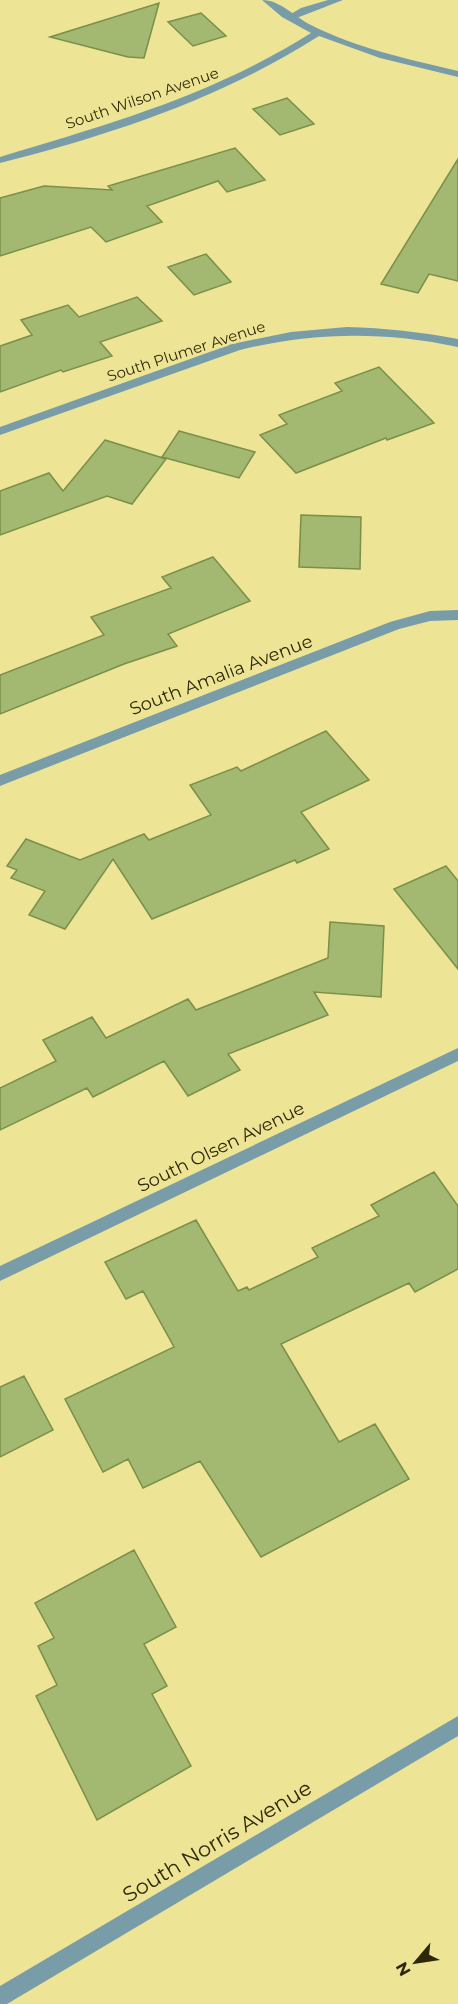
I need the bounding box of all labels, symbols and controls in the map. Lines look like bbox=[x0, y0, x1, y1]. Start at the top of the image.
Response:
street label: South Wilson Avenue bbox=[63, 63, 221, 133]
street label: South Plumer Avenue bbox=[104, 316, 268, 386]
street label: South Amalia Avenue bbox=[126, 630, 316, 720]
street label: South Olsen Avenue bbox=[134, 1097, 308, 1197]
street label: South Norris Avenue bbox=[118, 1775, 316, 1907]
north arrow bbox=[386, 1932, 446, 1992]
text: N bbox=[392, 1959, 415, 1979]

